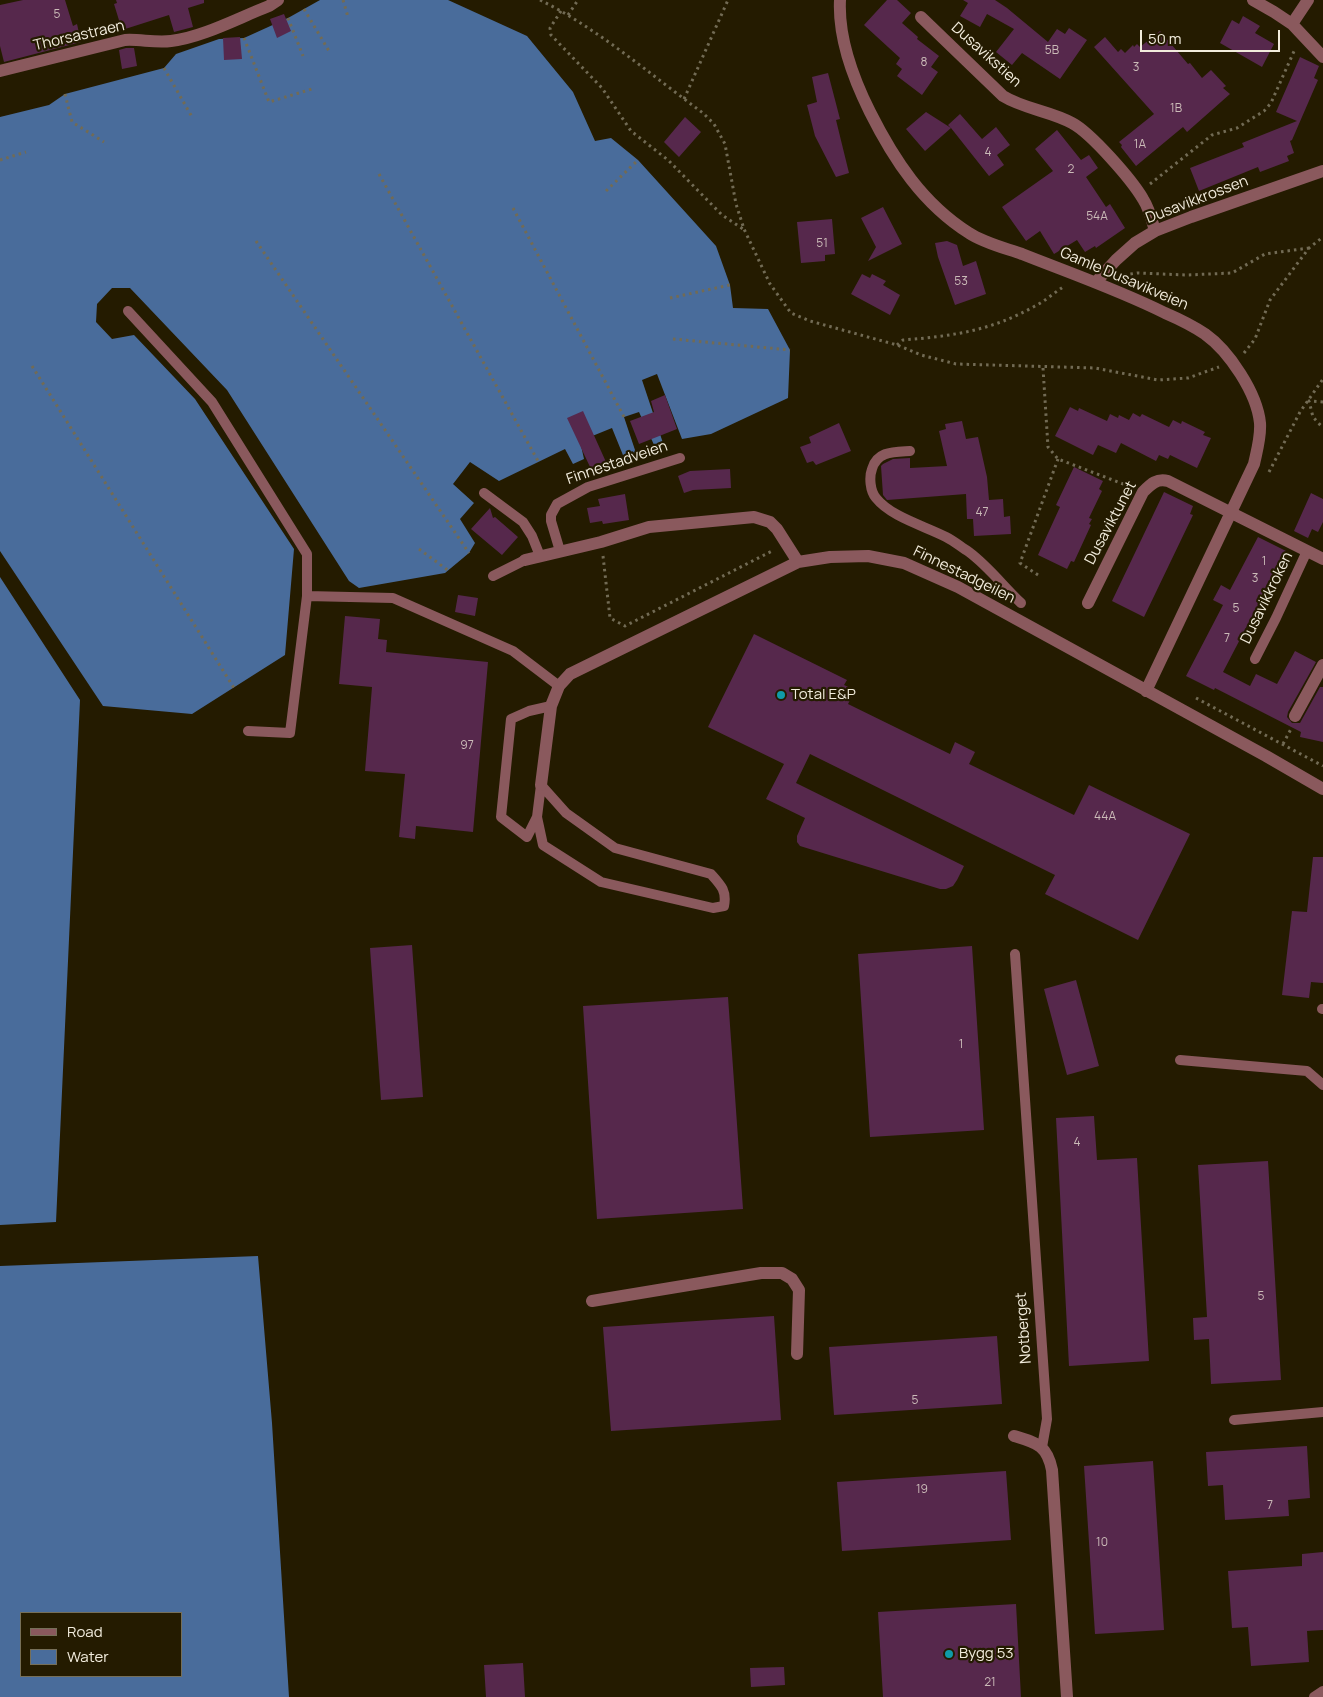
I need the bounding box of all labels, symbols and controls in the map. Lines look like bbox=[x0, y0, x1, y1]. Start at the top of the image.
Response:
house number: 5 bbox=[54, 8, 60, 22]
street label: Thorsastraen bbox=[32, 17, 126, 55]
street label: Dusavikstien bbox=[947, 19, 1025, 91]
scale bar bbox=[1143, 20, 1283, 52]
text: 50 m bbox=[1148, 28, 1182, 49]
house number: 5B bbox=[1045, 44, 1059, 58]
house number: 8 bbox=[921, 56, 927, 70]
house number: 3 bbox=[1133, 61, 1139, 75]
house number: 1B bbox=[1170, 102, 1182, 116]
house number: 1A bbox=[1134, 138, 1146, 152]
house number: 4 bbox=[984, 146, 992, 160]
house number: 2 bbox=[1068, 163, 1074, 177]
street label: Dusavikkrossen bbox=[1143, 172, 1251, 228]
house number: 54A bbox=[1086, 210, 1108, 224]
house number: 51 bbox=[816, 237, 828, 251]
street label: Gamle Dusavikveien bbox=[1057, 244, 1191, 314]
house number: 53 bbox=[954, 275, 968, 289]
street label: Finnestadveien bbox=[564, 437, 670, 489]
street label: Dusaviktunet bbox=[1081, 478, 1141, 568]
house number: 47 bbox=[975, 506, 989, 520]
street label: Finnestadgeilen bbox=[910, 543, 1018, 607]
street label: Dusavikkroken bbox=[1237, 549, 1297, 647]
house number: 1 bbox=[1262, 555, 1266, 569]
house number: 3 bbox=[1252, 572, 1258, 586]
house number: 5 bbox=[1233, 602, 1239, 616]
house number: 7 bbox=[1224, 632, 1230, 646]
place label: Total E&P bbox=[791, 686, 856, 704]
marker: Total E&P bbox=[775, 689, 787, 701]
house number: 97 bbox=[460, 739, 474, 753]
house number: 44A bbox=[1094, 810, 1116, 824]
house number: 1 bbox=[959, 1038, 963, 1052]
house number: 4 bbox=[1073, 1136, 1081, 1150]
house number: 5 bbox=[1258, 1290, 1264, 1304]
street label: Notberget bbox=[1013, 1292, 1035, 1364]
house number: 5 bbox=[912, 1394, 918, 1408]
house number: 19 bbox=[916, 1483, 928, 1497]
house number: 7 bbox=[1267, 1499, 1273, 1513]
house number: 10 bbox=[1096, 1536, 1108, 1550]
legend bbox=[20, 1612, 182, 1677]
text: Road bbox=[67, 1621, 103, 1642]
place label: Bygg 53 bbox=[959, 1645, 1014, 1663]
text: Water bbox=[67, 1646, 109, 1667]
marker: Bygg 53 bbox=[943, 1648, 955, 1660]
house number: 21 bbox=[984, 1676, 996, 1690]

